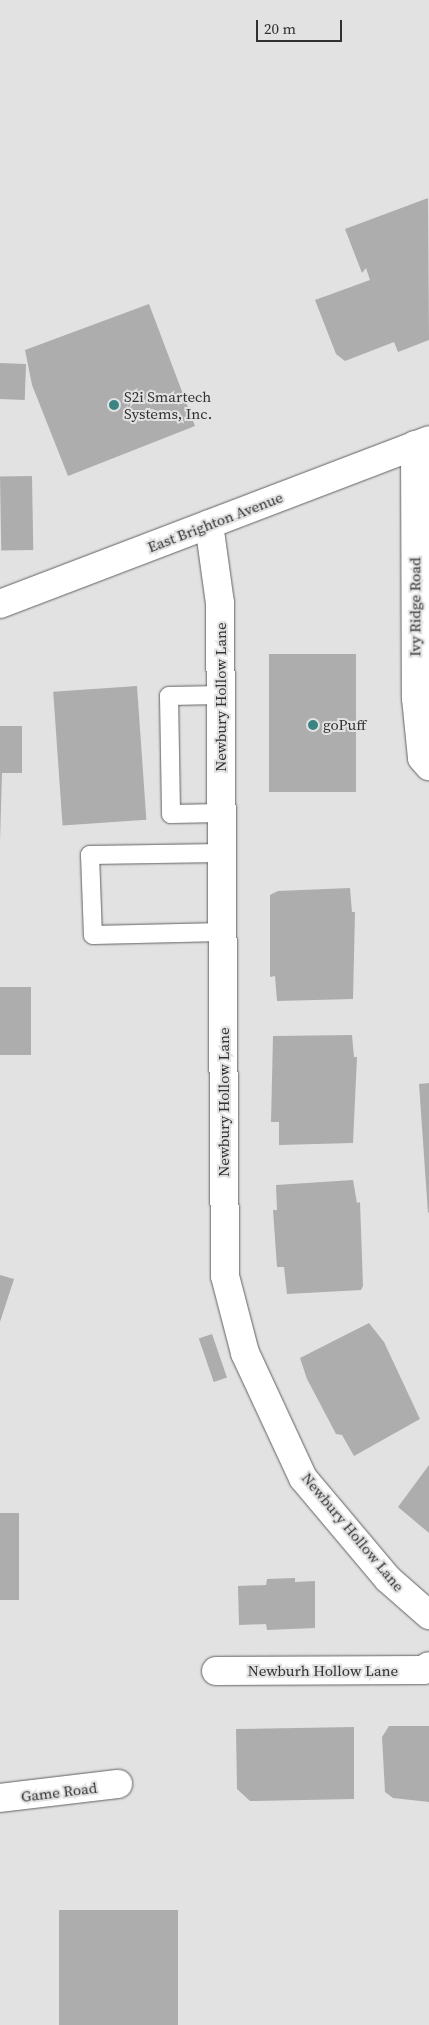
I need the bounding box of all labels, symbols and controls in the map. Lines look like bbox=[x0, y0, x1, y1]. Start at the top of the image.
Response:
scale bar bbox=[259, 10, 345, 42]
text: 20 m bbox=[264, 18, 296, 39]
place label: S2i Smartech Systems, Inc. bbox=[124, 387, 212, 422]
marker: S2i Smartech Systems, Inc. bbox=[108, 399, 120, 411]
street label: East Brighton Avenue bbox=[145, 488, 285, 556]
street label: Ivy Ridge Road bbox=[406, 557, 424, 657]
street label: Newbury Hollow Lane bbox=[212, 622, 230, 772]
place label: goPuff bbox=[323, 716, 366, 734]
marker: goPuff bbox=[307, 719, 319, 731]
street label: Newbury Hollow Lane bbox=[215, 1027, 233, 1177]
street label: Newbury Hollow Lane bbox=[298, 1469, 408, 1595]
street label: Newburh Hollow Lane bbox=[248, 1662, 398, 1680]
street label: Game Road bbox=[20, 1778, 98, 1806]

